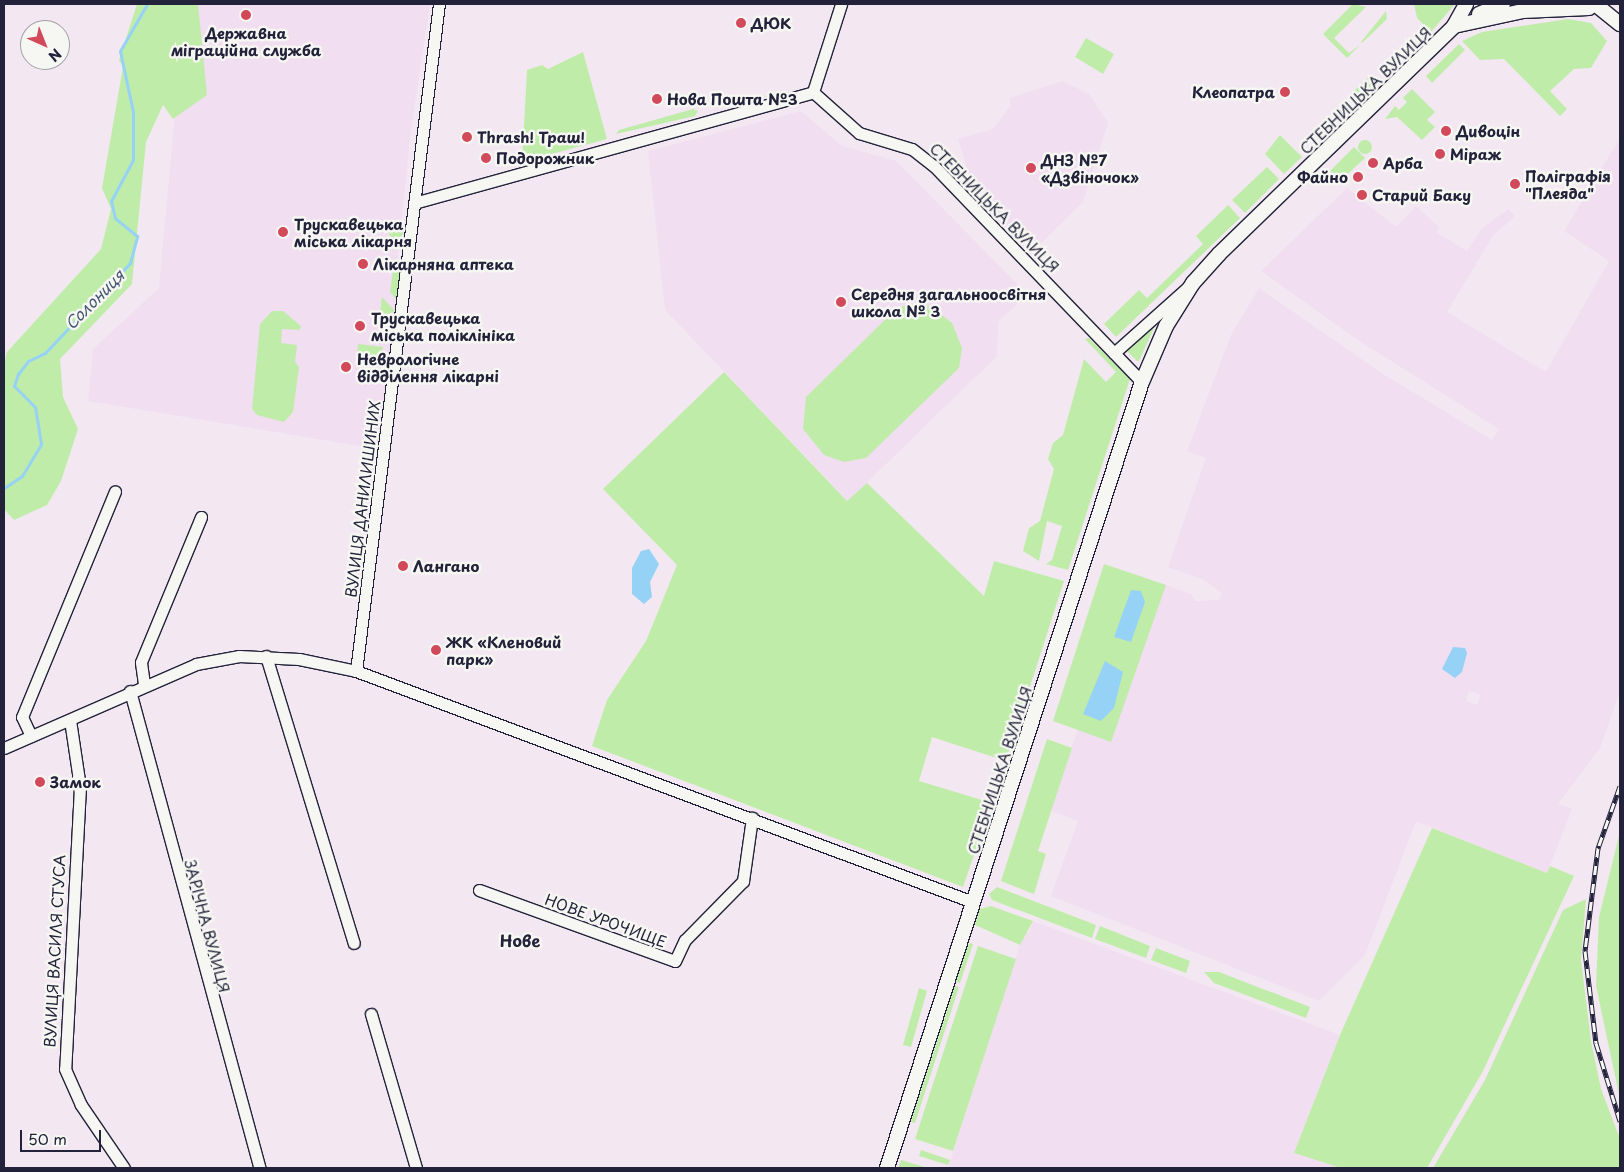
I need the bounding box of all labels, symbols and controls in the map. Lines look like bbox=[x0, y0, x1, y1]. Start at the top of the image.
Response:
marker: Державна міграційна служба bbox=[240, 9, 252, 21]
place label: ДЮК bbox=[751, 14, 791, 32]
marker: ДЮК bbox=[735, 17, 747, 29]
north arrow bbox=[20, 20, 70, 70]
place label: Державна міграційна служба bbox=[171, 23, 321, 58]
street label: СТЕБНИЦЬКА ВУЛИЦЯ bbox=[1296, 23, 1434, 157]
text: N bbox=[44, 44, 66, 67]
place label: Клеопатра bbox=[1192, 83, 1275, 101]
marker: Клеопатра bbox=[1279, 86, 1291, 98]
place label: Нова Пошта №3 bbox=[667, 90, 798, 108]
marker: Нова Пошта №3 bbox=[651, 93, 663, 105]
place label: Дивоцін bbox=[1456, 122, 1520, 140]
marker: Дивоцін bbox=[1440, 125, 1452, 137]
place label: Thrash! Траш! bbox=[477, 128, 585, 146]
marker: Thrash! Траш! bbox=[461, 131, 473, 143]
street label: СТЕБНИЦЬКА ВУЛИЦЯ bbox=[927, 139, 1063, 275]
place label: Міраж bbox=[1450, 145, 1501, 163]
marker: Міраж bbox=[1434, 148, 1446, 160]
place label: Подорожник bbox=[496, 149, 594, 167]
place label: ДНЗ №7 «Дзвіночок» bbox=[1041, 150, 1139, 185]
marker: Подорожник bbox=[480, 152, 492, 164]
place label: Арба bbox=[1383, 154, 1423, 172]
marker: Арба bbox=[1367, 157, 1379, 169]
marker: ДНЗ №7 «Дзвіночок» bbox=[1025, 162, 1037, 174]
place label: Поліграфія "Плеяда" bbox=[1525, 166, 1611, 201]
place label: Файно bbox=[1297, 168, 1348, 186]
marker: Файно bbox=[1352, 171, 1364, 183]
marker: Поліграфія "Плеяда" bbox=[1509, 178, 1521, 190]
place label: Старий Баку bbox=[1372, 186, 1472, 204]
marker: Старий Баку bbox=[1356, 189, 1368, 201]
place label: Трускавецька міська лікарня bbox=[294, 214, 411, 249]
marker: Трускавецька міська лікарня bbox=[276, 225, 290, 239]
place label: Лікарняна аптека bbox=[373, 255, 514, 273]
marker: Лікарняна аптека bbox=[357, 258, 369, 270]
water label: Солониця bbox=[60, 265, 128, 333]
place label: Середня загальноосвітня школа № 3 bbox=[851, 284, 1047, 319]
marker: Середня загальноосвітня школа № 3 bbox=[835, 296, 847, 308]
place label: Трускавецька міська поліклініка bbox=[371, 308, 515, 343]
marker: Трускавецька міська поліклініка bbox=[353, 319, 367, 333]
place label: Неврологічне відділення лікарні bbox=[357, 349, 499, 384]
marker: Неврологічне відділення лікарні bbox=[339, 360, 353, 374]
street label: ВУЛИЦЯ ДАНИЛИШИНИХ bbox=[341, 399, 383, 599]
place label: Лангано bbox=[413, 557, 479, 575]
marker: Лангано bbox=[397, 560, 409, 572]
place label: ЖК «Кленовий парк» bbox=[446, 632, 562, 667]
marker: ЖК «Кленовий парк» bbox=[430, 644, 442, 656]
street label: СТЕБНИЦЬКА ВУЛИЦЯ bbox=[963, 684, 1035, 856]
place label: Замок bbox=[50, 773, 101, 791]
marker: Замок bbox=[34, 776, 46, 788]
street label: ВУЛИЦЯ ВАСИЛЯ СТУСА bbox=[40, 853, 68, 1049]
street label: ЗАРІЧНА ВУЛИЦЯ bbox=[182, 857, 234, 995]
street label: НОВЕ УРОЧИЩЕ bbox=[543, 890, 669, 950]
district label: Нове bbox=[500, 930, 540, 950]
scale bar bbox=[22, 1120, 104, 1152]
text: 50 m bbox=[28, 1127, 67, 1150]

